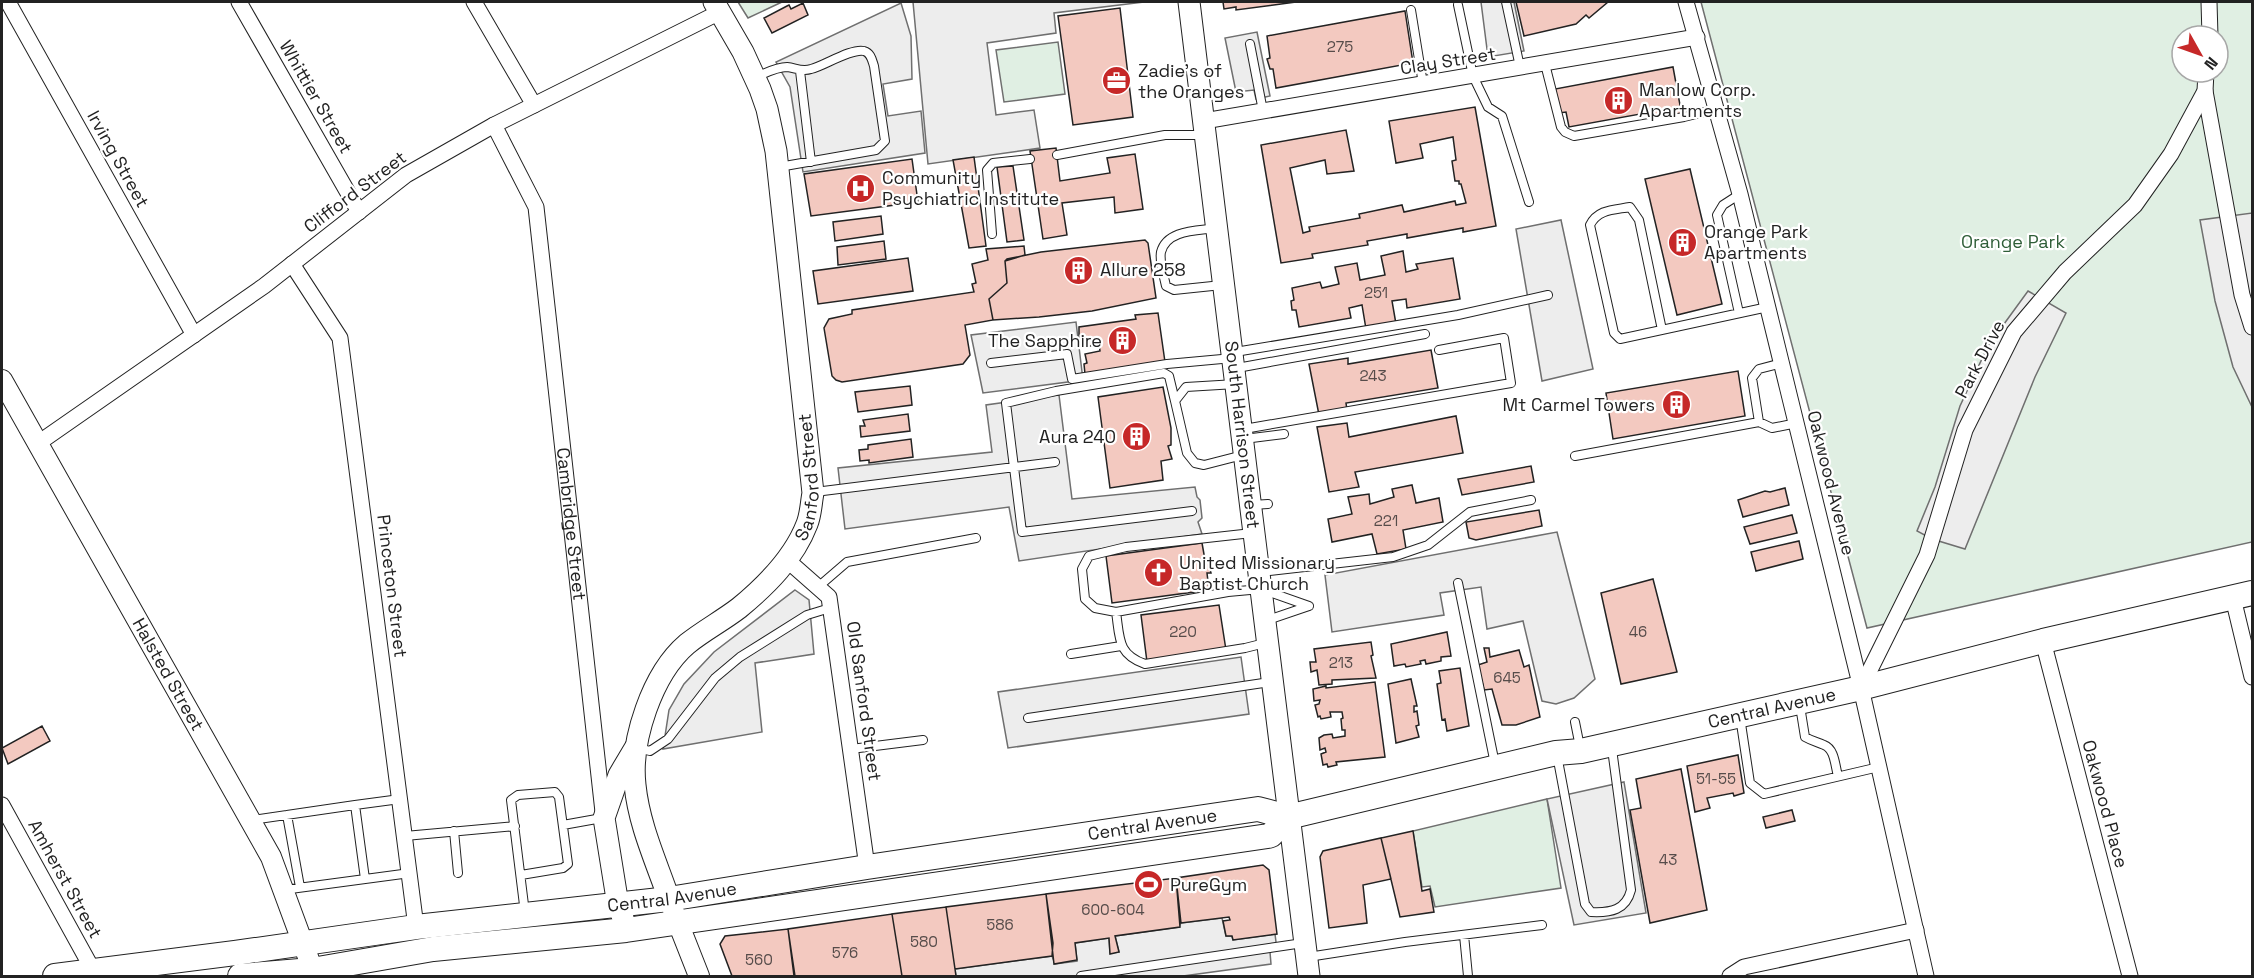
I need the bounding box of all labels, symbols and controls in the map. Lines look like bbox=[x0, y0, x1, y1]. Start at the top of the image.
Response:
north arrow bbox=[2170, 24, 2230, 84]
street label: Whittier Street bbox=[275, 36, 358, 157]
house number: 275 bbox=[1327, 37, 1353, 56]
street label: Clay Street bbox=[1398, 42, 1497, 79]
text: N bbox=[2200, 52, 2223, 74]
place label: Zadie's of the Oranges bbox=[1138, 59, 1244, 103]
office icon: Zadie's of the Oranges bbox=[1101, 65, 1133, 97]
place label: Manlow Corp. Apartments bbox=[1639, 78, 1756, 122]
building icon: Manlow Corp. Apartments bbox=[1602, 84, 1634, 116]
street label: Irving Street bbox=[82, 106, 155, 211]
street label: Clifford Street bbox=[299, 146, 411, 238]
place label: Community Psychiatric Institute bbox=[882, 166, 1059, 210]
hospital icon: Community Psychiatric Institute bbox=[845, 172, 877, 204]
place label: Orange Park Apartments bbox=[1704, 220, 1808, 264]
building icon: Orange Park Apartments bbox=[1667, 226, 1699, 258]
park label: Orange Park bbox=[1961, 230, 2065, 253]
building icon: Allure 258 bbox=[1063, 254, 1095, 286]
place label: Allure 258 bbox=[1100, 258, 1186, 281]
house number: 251 bbox=[1364, 283, 1388, 302]
street label: Park Drive bbox=[1949, 316, 2010, 402]
building icon: The Sapphire bbox=[1107, 325, 1139, 357]
place label: The Sapphire bbox=[988, 329, 1102, 352]
street label: South Harrison Street bbox=[1220, 340, 1265, 530]
house number: 243 bbox=[1359, 366, 1387, 385]
building icon: Mt Carmel Towers bbox=[1660, 389, 1692, 421]
place label: Mt Carmel Towers bbox=[1502, 393, 1655, 416]
street label: Oakwood Avenue bbox=[1802, 408, 1861, 558]
street label: Sanford Street bbox=[789, 412, 824, 544]
building icon: Aura 240 bbox=[1121, 421, 1153, 453]
place label: Aura 240 bbox=[1039, 425, 1116, 448]
street label: Cambridge Street bbox=[552, 446, 591, 602]
house number: 221 bbox=[1374, 511, 1398, 530]
street label: Princeton Street bbox=[372, 513, 413, 659]
place label: United Missionary Baptist Church bbox=[1179, 551, 1335, 595]
church icon: United Missionary Baptist Church bbox=[1142, 557, 1174, 589]
street label: Halsted Street bbox=[128, 614, 209, 735]
street label: Old Sanford Street bbox=[842, 620, 887, 782]
house number: 220 bbox=[1169, 622, 1197, 641]
house number: 46 bbox=[1629, 622, 1647, 641]
house number: 213 bbox=[1329, 653, 1353, 672]
house number: 645 bbox=[1493, 668, 1521, 687]
street label: Central Avenue bbox=[1706, 682, 1838, 733]
street label: Oakwood Place bbox=[2077, 737, 2134, 870]
house number: 51-55 bbox=[1696, 769, 1736, 788]
street label: Central Avenue bbox=[1086, 803, 1219, 845]
street label: Amherst Street bbox=[23, 815, 108, 942]
house number: 43 bbox=[1659, 850, 1677, 869]
sports icon: PureGym bbox=[1133, 869, 1165, 901]
place label: PureGym bbox=[1170, 873, 1247, 896]
street label: Central Avenue bbox=[606, 876, 738, 917]
house number: 600-604 bbox=[1081, 900, 1145, 919]
house number: 586 bbox=[986, 915, 1014, 934]
house number: 580 bbox=[910, 932, 938, 951]
house number: 576 bbox=[832, 943, 858, 962]
house number: 560 bbox=[745, 950, 773, 969]

